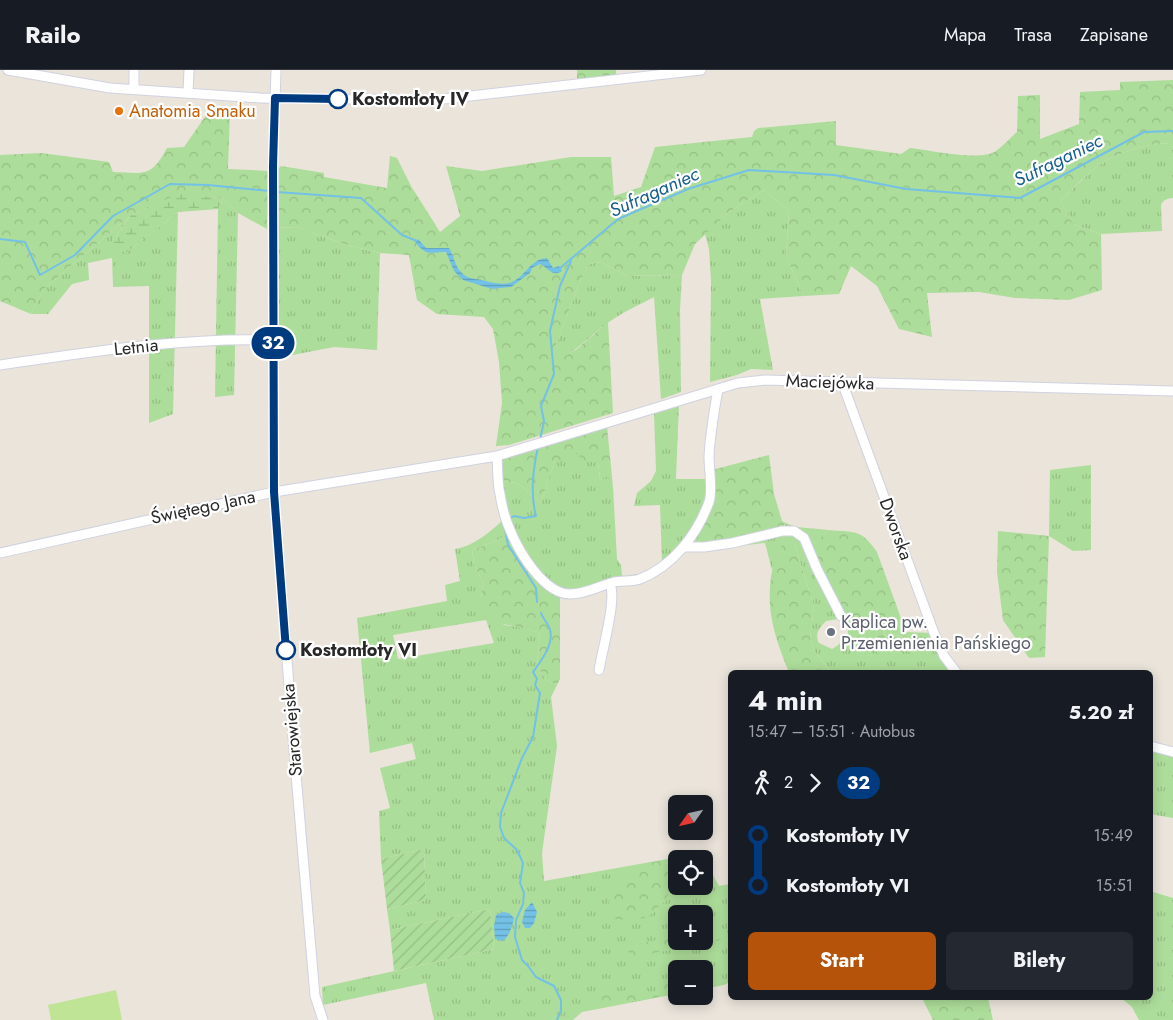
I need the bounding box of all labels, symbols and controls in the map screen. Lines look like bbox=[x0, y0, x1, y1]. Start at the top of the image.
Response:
text: Railo bbox=[25, 17, 81, 52]
text: Mapa bbox=[944, 22, 986, 48]
text: Trasa bbox=[1014, 22, 1052, 48]
text: Zapisane bbox=[1080, 22, 1148, 48]
place label: Kostomłoty IV bbox=[352, 86, 470, 112]
marker: Kostomłoty IV bbox=[328, 89, 348, 109]
place label: Anatomia Smaku bbox=[129, 98, 256, 124]
marker: Anatomia Smaku bbox=[113, 105, 125, 117]
water label: Sufraganiec bbox=[1009, 127, 1107, 193]
water label: Sufraganiec bbox=[605, 160, 703, 224]
line badge: 32 bbox=[250, 327, 296, 359]
text: 32 bbox=[262, 330, 285, 356]
street label: Letnia bbox=[113, 332, 159, 362]
street label: Maciejówka bbox=[785, 367, 875, 397]
street label: Świętego Jana bbox=[148, 483, 258, 531]
street label: Dworska bbox=[873, 494, 919, 564]
place label: Kaplica pw. Przemienienia Pańskiego bbox=[841, 609, 1031, 656]
marker: Kaplica pw. Przemienienia Pańskiego bbox=[825, 626, 837, 638]
place label: Kostomłoty VI bbox=[300, 637, 417, 663]
marker: Kostomłoty VI bbox=[276, 640, 296, 660]
text: 4 min bbox=[748, 680, 823, 721]
street label: Starowiejska bbox=[275, 683, 309, 777]
text: 5.20 zł bbox=[1069, 699, 1133, 726]
text: 15:47 – 15:51 · Autobus bbox=[748, 720, 915, 743]
icon: walk bbox=[748, 769, 776, 797]
icon: forward bbox=[801, 769, 829, 797]
text: 32 bbox=[847, 770, 870, 796]
text: 2 bbox=[784, 771, 793, 794]
north arrow bbox=[668, 795, 712, 840]
map controls bbox=[668, 795, 713, 1005]
text: Kostomłoty IV bbox=[786, 822, 909, 849]
text: 15:49 bbox=[1093, 824, 1133, 847]
button: locate bbox=[668, 850, 713, 895]
text: Kostomłoty VI bbox=[786, 872, 909, 899]
text: 15:51 bbox=[1096, 874, 1133, 897]
button: + bbox=[668, 905, 713, 950]
button: Start bbox=[748, 932, 936, 990]
button: Bilety bbox=[946, 932, 1133, 990]
button: − bbox=[668, 960, 713, 1005]

